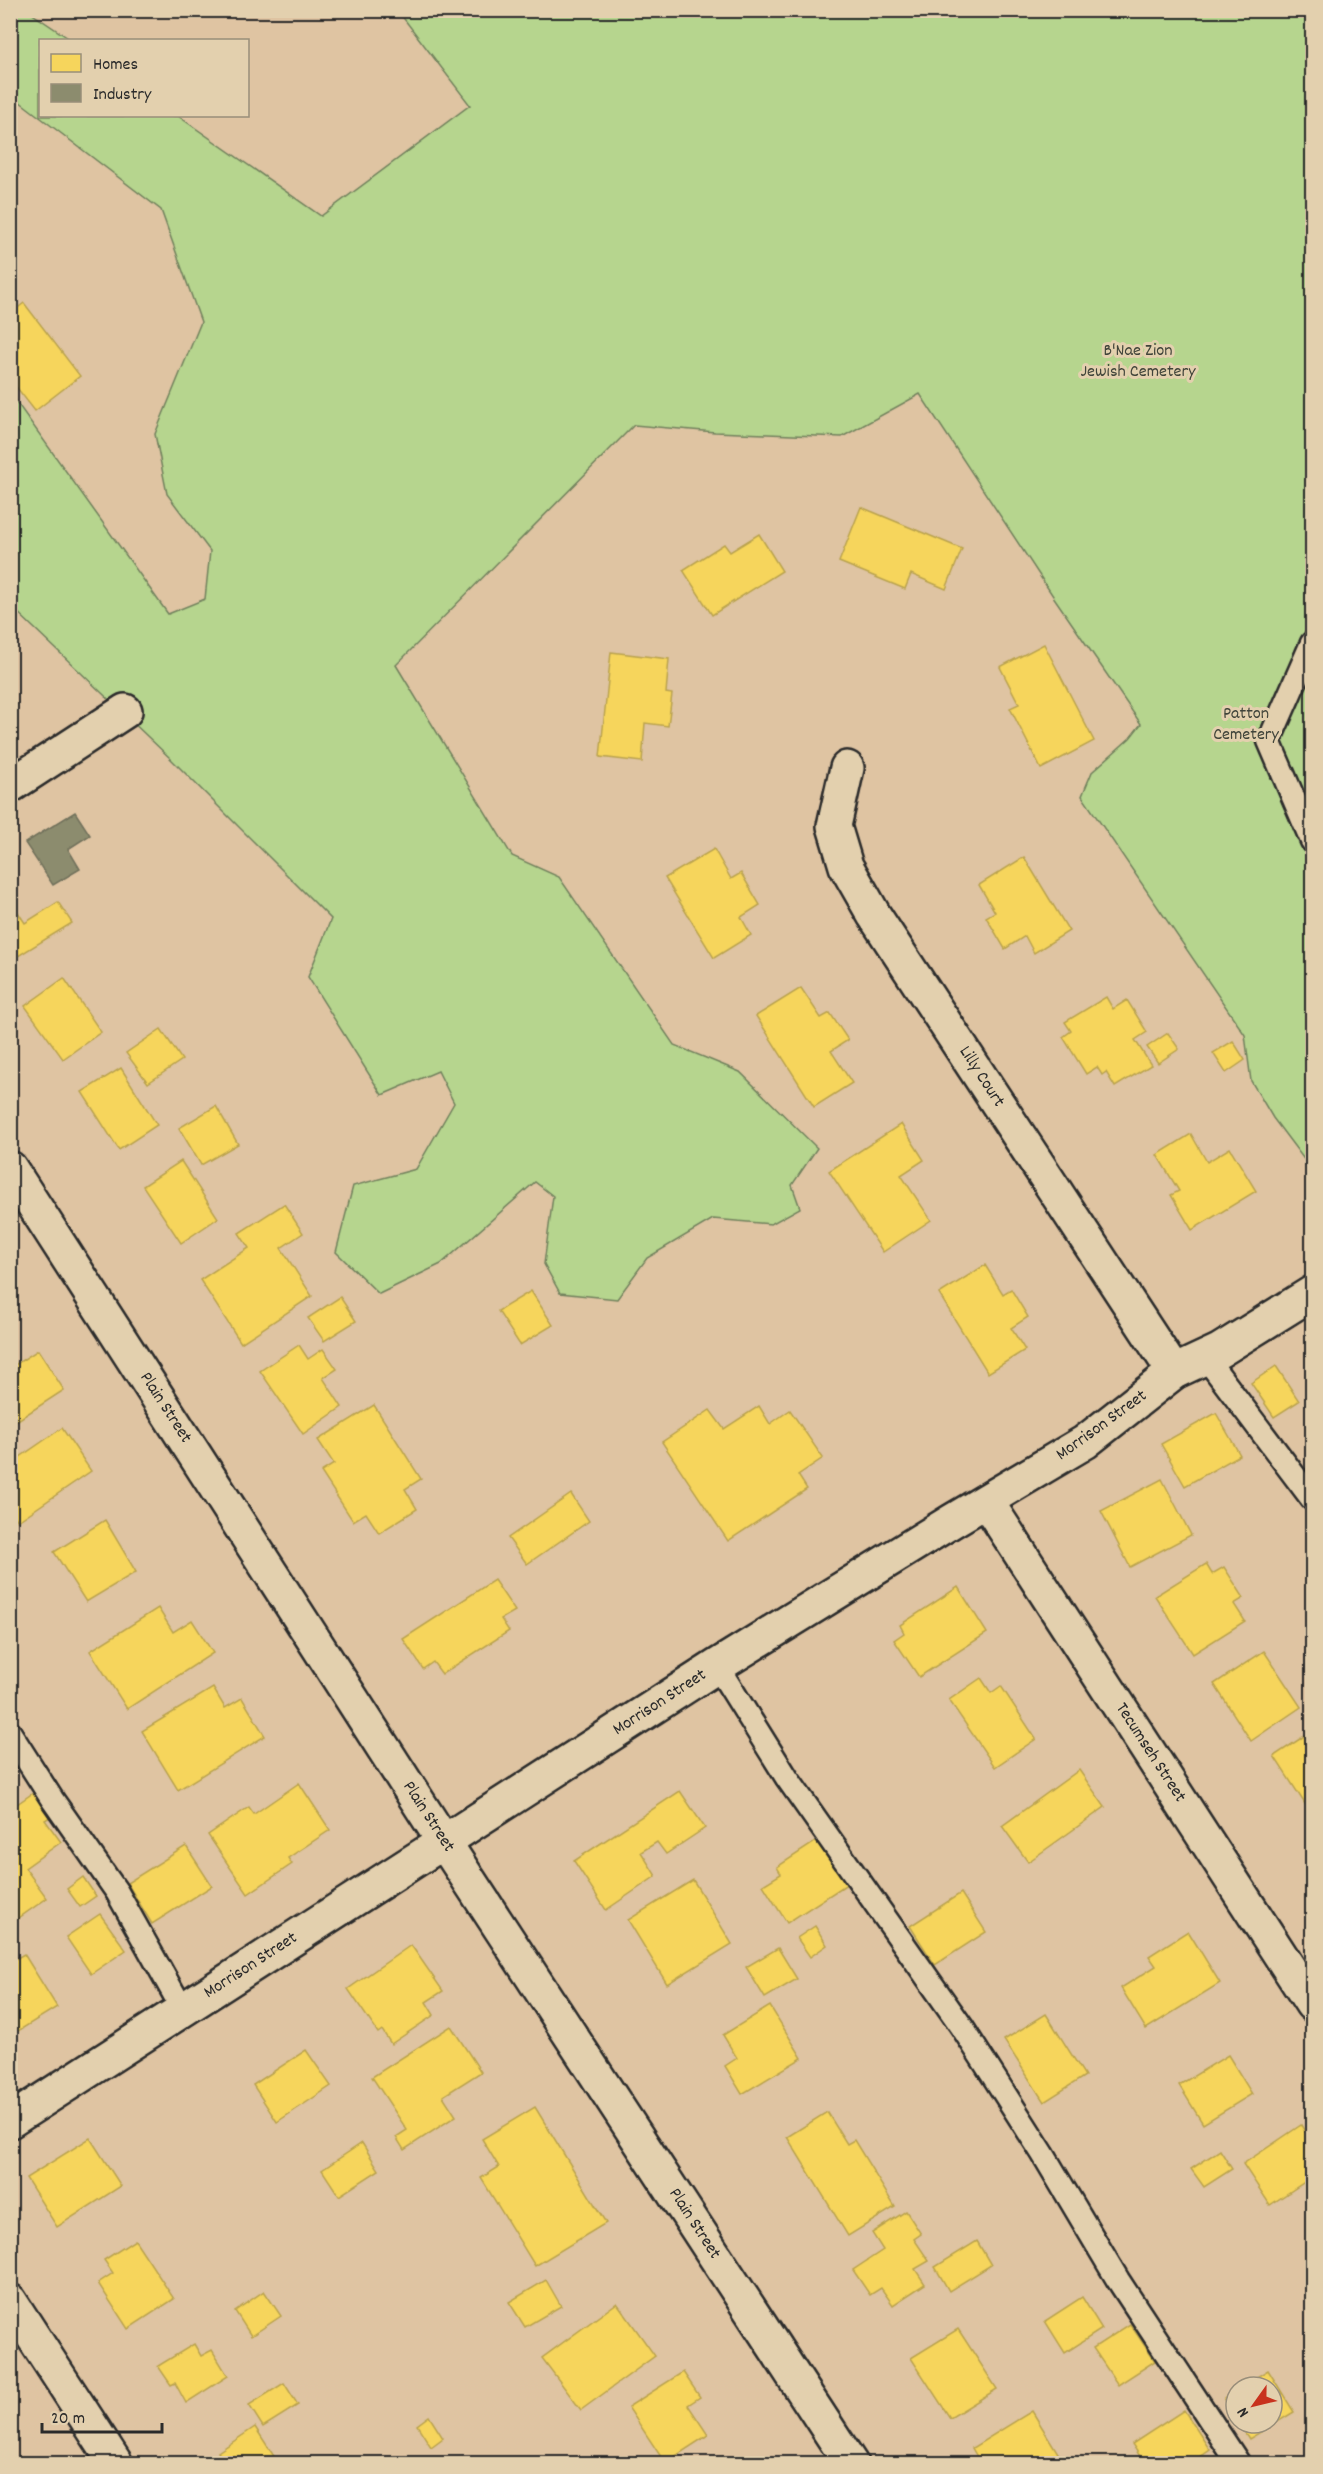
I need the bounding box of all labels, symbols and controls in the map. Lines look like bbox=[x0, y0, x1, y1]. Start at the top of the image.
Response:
legend bbox=[39, 39, 249, 117]
text: Homes bbox=[93, 53, 138, 78]
text: Industry bbox=[93, 83, 152, 108]
park label: B'Nae Zion Jewish Cemetery bbox=[1081, 339, 1196, 385]
park label: Patton Cemetery bbox=[1213, 702, 1280, 748]
street label: Lilly Court bbox=[952, 1041, 1010, 1113]
street label: Plain Street bbox=[133, 1367, 198, 1449]
street label: Morrison Street bbox=[1051, 1384, 1153, 1468]
street label: Morrison Street bbox=[608, 1663, 712, 1743]
street label: Tecumseh Street bbox=[1108, 1698, 1192, 1808]
street label: Plain Street bbox=[396, 1776, 461, 1858]
street label: Morrison Street bbox=[199, 1926, 303, 2006]
street label: Plain Street bbox=[662, 2183, 727, 2265]
north arrow bbox=[1224, 2375, 1284, 2435]
scale bar bbox=[42, 2396, 162, 2434]
text: N bbox=[1232, 2402, 1255, 2422]
text: 20 m bbox=[51, 2407, 85, 2432]

